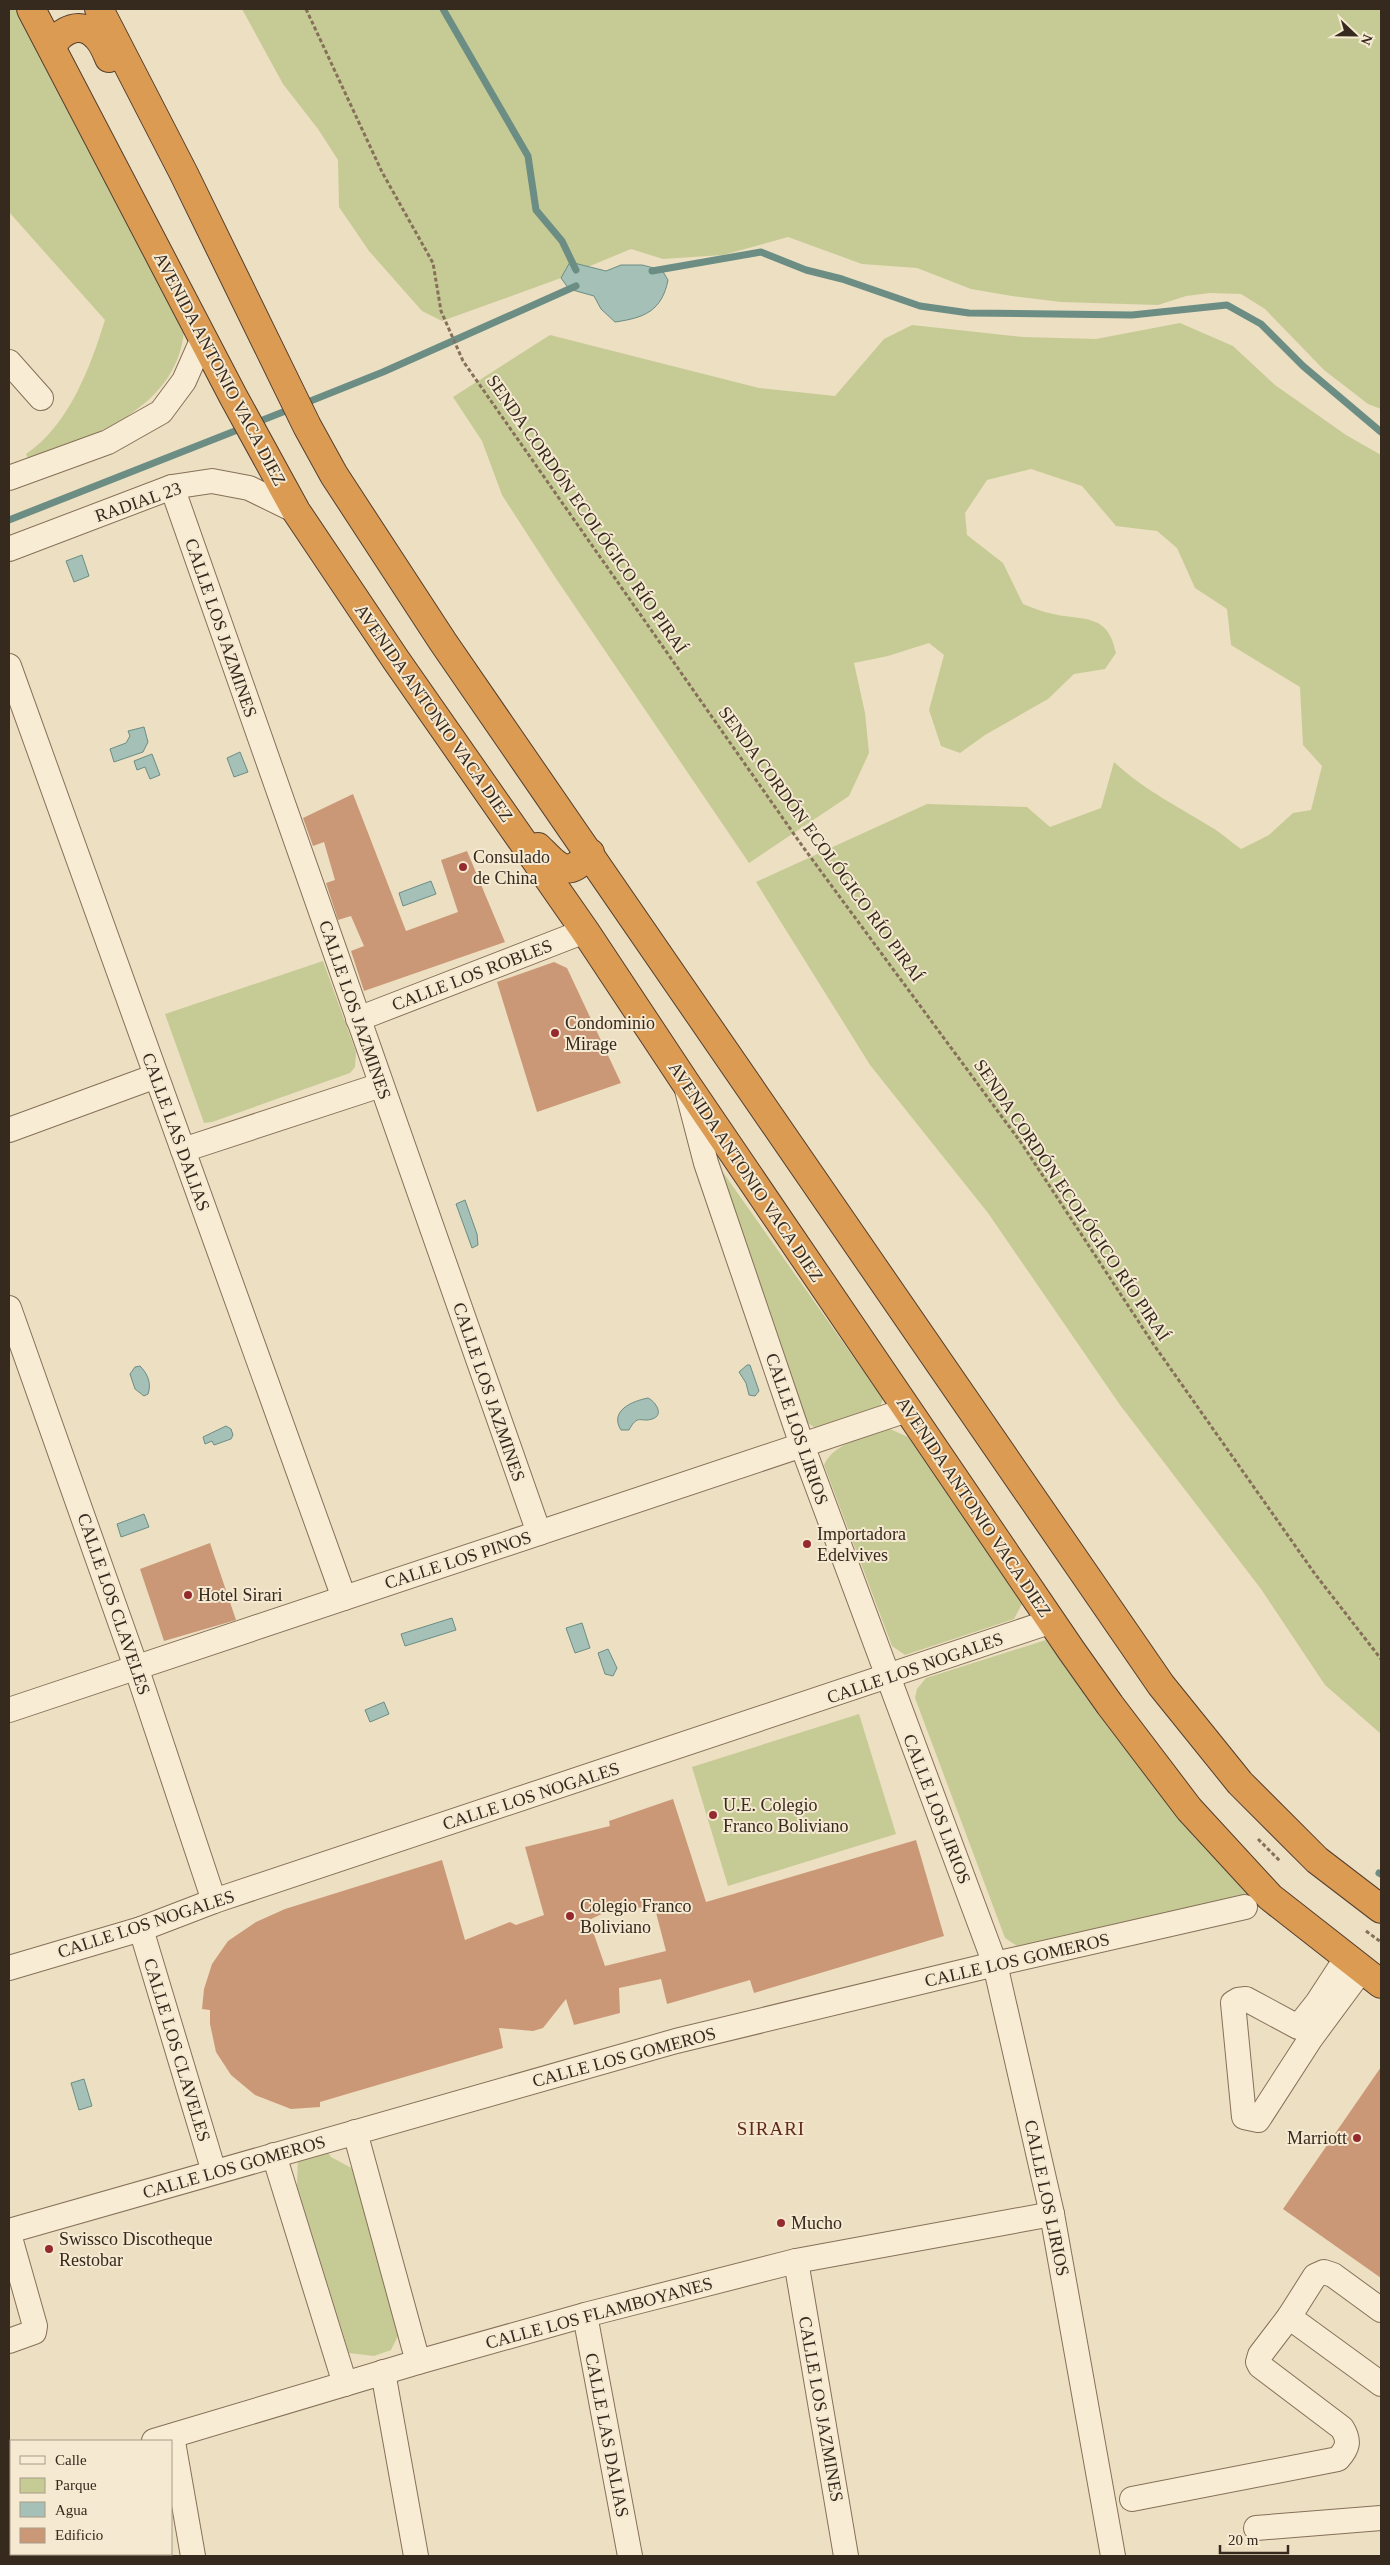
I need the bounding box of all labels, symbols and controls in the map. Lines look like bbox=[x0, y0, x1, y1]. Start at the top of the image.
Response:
north arrow bbox=[1330, 10, 1380, 60]
text: N bbox=[1358, 32, 1375, 47]
street label: AVENIDA ANTONIO VACA DIEZ bbox=[150, 249, 290, 489]
street label: SENDA CORDÓN ECOLÓGICO RÍO PIRAÍ bbox=[483, 370, 692, 657]
street label: RADIAL 23 bbox=[92, 478, 184, 526]
street label: CALLE LOS JAZMINES bbox=[181, 536, 261, 720]
street label: AVENIDA ANTONIO VACA DIEZ bbox=[351, 600, 517, 826]
street label: SENDA CORDÓN ECOLÓGICO RÍO PIRAÍ bbox=[714, 702, 928, 985]
place label: Consulado de China bbox=[473, 847, 550, 888]
marker: Consulado de China bbox=[457, 861, 469, 873]
street label: CALLE LOS JAZMINES bbox=[315, 918, 395, 1102]
street label: CALLE LOS ROBLES bbox=[389, 935, 555, 1015]
place label: Condominio Mirage bbox=[565, 1013, 655, 1054]
marker: Condominio Mirage bbox=[549, 1027, 561, 1039]
street label: CALLE LAS DALIAS bbox=[138, 1050, 214, 1214]
street label: SENDA CORDÓN ECOLÓGICO RÍO PIRAÍ bbox=[970, 1055, 1175, 1344]
street label: AVENIDA ANTONIO VACA DIEZ bbox=[665, 1058, 827, 1286]
street label: CALLE LOS JAZMINES bbox=[449, 1300, 529, 1484]
street label: CALLE LOS LIRIOS bbox=[762, 1351, 832, 1507]
street label: AVENIDA ANTONIO VACA DIEZ bbox=[893, 1393, 1055, 1621]
street label: CALLE LOS CLAVELES bbox=[74, 1511, 154, 1697]
place label: Importadora Edelvives bbox=[817, 1524, 906, 1565]
street label: CALLE LOS PINOS bbox=[382, 1527, 534, 1593]
marker: Importadora Edelvives bbox=[801, 1538, 813, 1550]
place label: Hotel Sirari bbox=[198, 1585, 282, 1605]
marker: Hotel Sirari bbox=[182, 1589, 194, 1601]
street label: CALLE LOS NOGALES bbox=[824, 1628, 1006, 1708]
street label: CALLE LOS LIRIOS bbox=[899, 1731, 975, 1887]
street label: CALLE LOS NOGALES bbox=[440, 1758, 622, 1834]
place label: U.E. Colegio Franco Boliviano bbox=[723, 1795, 848, 1836]
marker: U.E. Colegio Franco Boliviano bbox=[707, 1809, 719, 1821]
street label: CALLE LOS NOGALES bbox=[55, 1886, 237, 1962]
place label: Colegio Franco Boliviano bbox=[580, 1896, 691, 1937]
marker: Colegio Franco Boliviano bbox=[564, 1910, 576, 1922]
street label: CALLE LOS GOMEROS bbox=[923, 1929, 1111, 1991]
street label: CALLE LOS CLAVELES bbox=[140, 1956, 214, 2144]
street label: CALLE LOS GOMEROS bbox=[530, 2023, 718, 2091]
district label: SIRARI bbox=[737, 2118, 805, 2139]
street label: CALLE LOS LIRIOS bbox=[1021, 2118, 1073, 2278]
place label: Marriott bbox=[1287, 2128, 1347, 2148]
street label: CALLE LOS GOMEROS bbox=[140, 2131, 328, 2203]
marker: Marriott bbox=[1351, 2132, 1363, 2144]
place label: Mucho bbox=[791, 2213, 842, 2233]
marker: Mucho bbox=[775, 2217, 787, 2229]
place label: Swissco Discotheque Restobar bbox=[59, 2229, 212, 2270]
marker: Swissco Discotheque Restobar bbox=[43, 2243, 55, 2255]
street label: CALLE LOS FLAMBOYANES bbox=[483, 2273, 715, 2353]
street label: CALLE LOS JAZMINES bbox=[795, 2315, 847, 2503]
street label: CALLE LAS DALIAS bbox=[581, 2351, 633, 2519]
legend bbox=[10, 2440, 172, 2555]
text: Calle bbox=[55, 2452, 87, 2468]
text: Parque bbox=[55, 2477, 97, 2493]
text: Agua bbox=[55, 2502, 88, 2518]
scale bar bbox=[1220, 2522, 1288, 2554]
text: Edificio bbox=[55, 2527, 103, 2543]
text: 20 m bbox=[1228, 2532, 1259, 2548]

